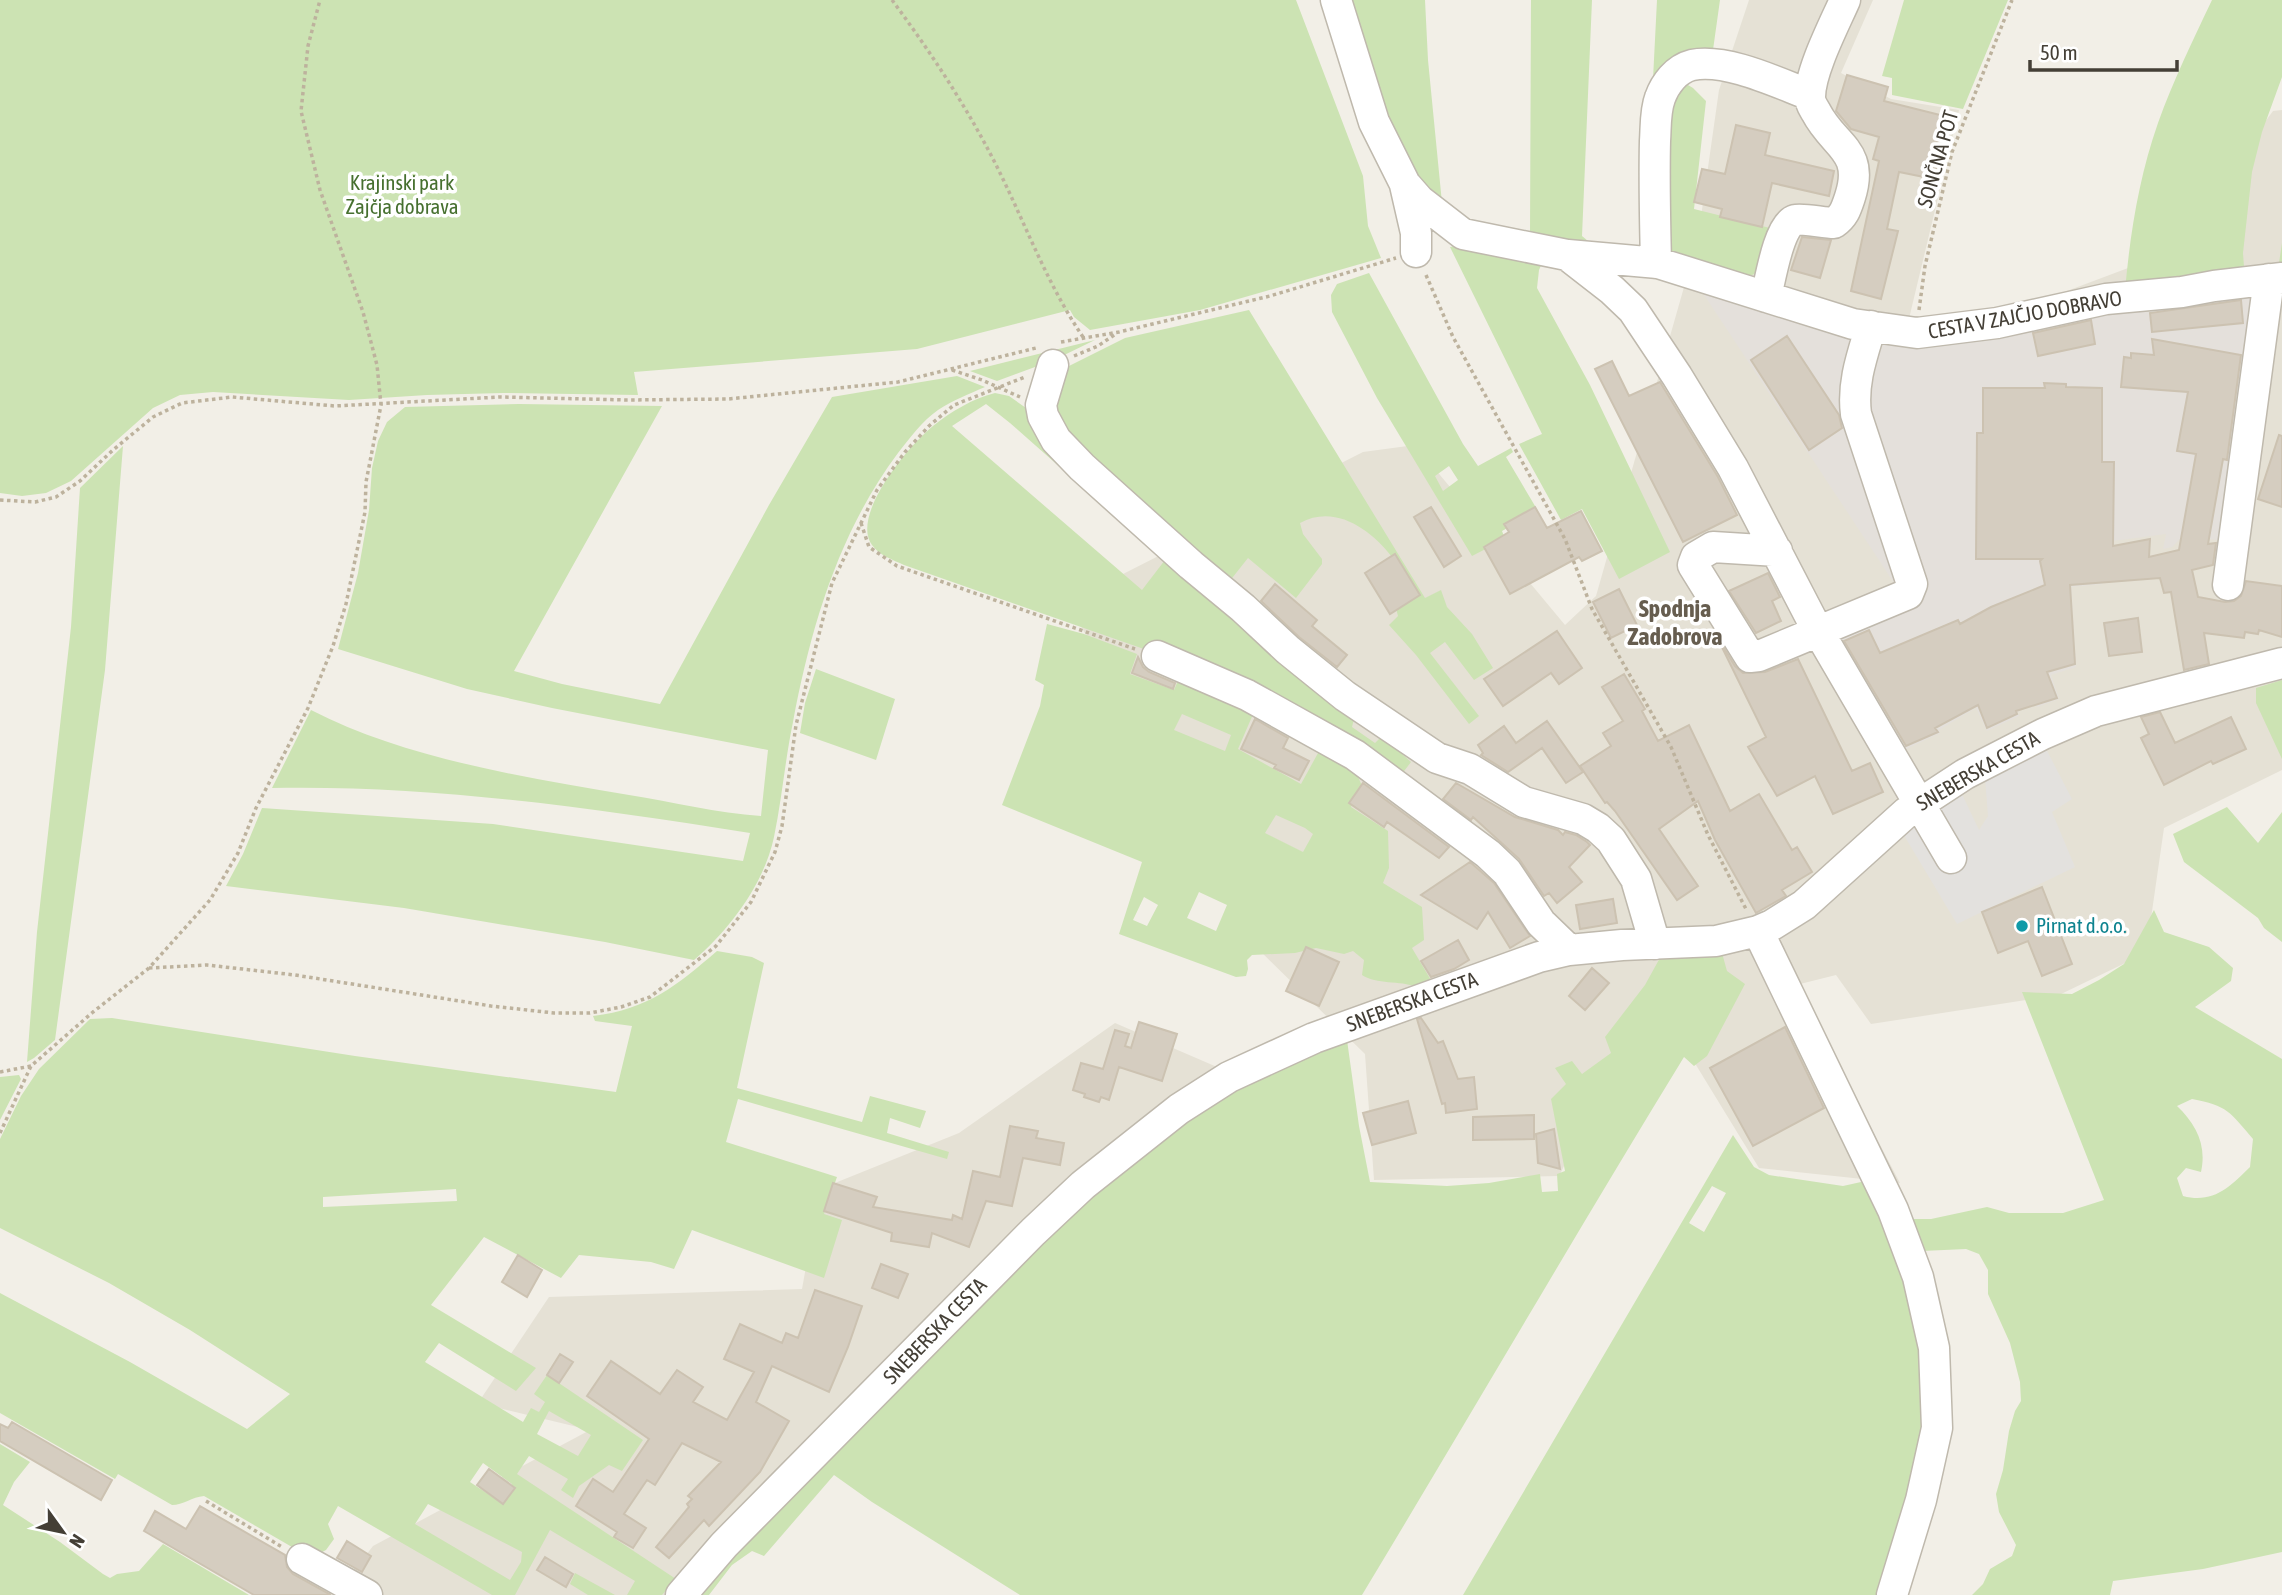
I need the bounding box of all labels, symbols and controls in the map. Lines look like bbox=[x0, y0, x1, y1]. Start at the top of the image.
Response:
scale bar bbox=[2030, 28, 2177, 72]
text: 50 m bbox=[2040, 40, 2078, 64]
street label: SONČNA POT bbox=[1912, 107, 1962, 210]
park label: Krajinski park Zajčja dobrava bbox=[346, 170, 458, 218]
street label: CESTA V ZAJČJO DOBRAVO bbox=[1926, 285, 2124, 343]
district label: Spodnja Zadobrova bbox=[1628, 595, 1722, 650]
street label: SNEBERSKA CESTA bbox=[1912, 725, 2044, 815]
place label: Pirnat d.o.o. bbox=[2036, 913, 2127, 937]
marker: Pirnat d.o.o. bbox=[2014, 918, 2030, 934]
street label: SNEBERSKA CESTA bbox=[1343, 966, 1481, 1036]
street label: SNEBERSKA CESTA bbox=[878, 1272, 991, 1388]
north arrow bbox=[28, 1497, 98, 1567]
text: N bbox=[65, 1531, 90, 1552]

